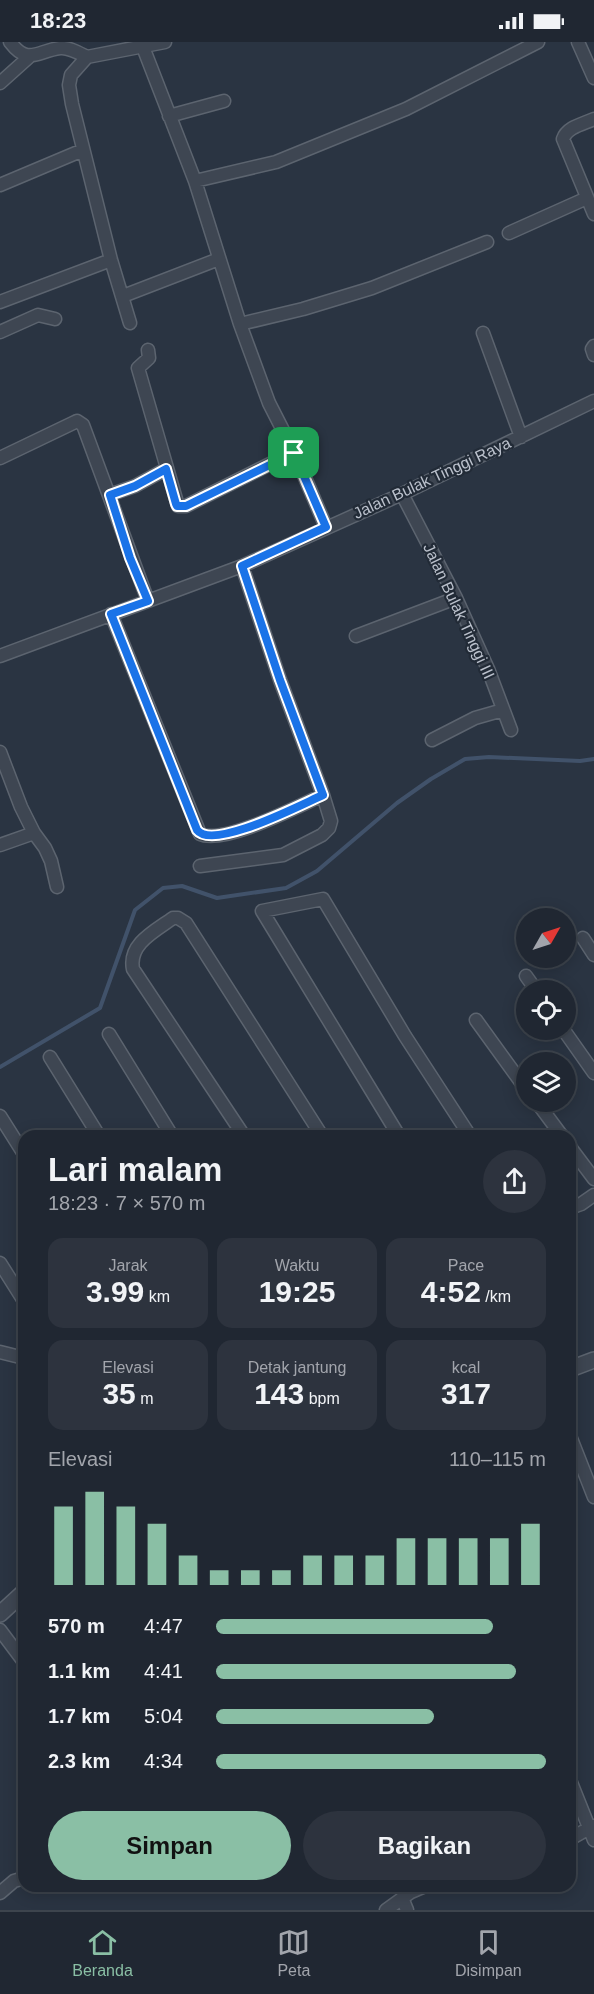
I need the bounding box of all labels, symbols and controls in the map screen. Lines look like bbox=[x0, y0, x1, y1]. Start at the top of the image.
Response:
text: 18:23 bbox=[30, 8, 86, 33]
pin bbox=[268, 427, 319, 478]
street label: Jalan Bulak Tinggi Raya bbox=[351, 434, 513, 522]
icon: arrive bbox=[277, 436, 310, 469]
street label: Jalan Bulak Tinggi III bbox=[420, 541, 498, 681]
north arrow bbox=[516, 908, 576, 968]
map controls bbox=[516, 908, 576, 1112]
button: locate bbox=[516, 980, 576, 1040]
button: layers bbox=[516, 1052, 576, 1112]
button: share bbox=[483, 1150, 546, 1213]
text: Lari malam bbox=[48, 1151, 222, 1188]
text: 18:23 · 7 × 570 m bbox=[48, 1192, 205, 1214]
text: Jarak bbox=[108, 1257, 148, 1274]
text: Waktu bbox=[275, 1257, 319, 1274]
text: Pace bbox=[448, 1257, 484, 1274]
text: 3.99 bbox=[86, 1275, 144, 1308]
text: 19:25 bbox=[259, 1275, 335, 1308]
text: 4:52 bbox=[421, 1275, 481, 1308]
text: km bbox=[144, 1288, 170, 1305]
text: /km bbox=[481, 1288, 511, 1305]
text: Elevasi bbox=[102, 1359, 154, 1376]
text: Detak jantung bbox=[248, 1359, 346, 1376]
text: kcal bbox=[452, 1359, 480, 1376]
text: 35 bbox=[102, 1377, 136, 1410]
text: 143 bbox=[254, 1377, 304, 1410]
text: 317 bbox=[441, 1377, 491, 1410]
text: m bbox=[136, 1390, 154, 1407]
text: bpm bbox=[304, 1390, 340, 1407]
text: Elevasi bbox=[48, 1448, 112, 1470]
text: 110–115 m bbox=[449, 1448, 546, 1470]
text: 570 m bbox=[48, 1615, 105, 1637]
text: 4:47 bbox=[144, 1615, 183, 1637]
text: 1.1 km bbox=[48, 1660, 110, 1682]
text: 4:41 bbox=[144, 1660, 183, 1682]
text: 1.7 km bbox=[48, 1705, 110, 1727]
text: 5:04 bbox=[144, 1705, 183, 1727]
text: 2.3 km bbox=[48, 1750, 110, 1772]
text: 4:34 bbox=[144, 1750, 183, 1772]
button: Simpan bbox=[48, 1811, 291, 1880]
button: Bagikan bbox=[303, 1811, 546, 1880]
tab: Beranda bbox=[72, 1926, 133, 1980]
tab: Peta bbox=[277, 1926, 310, 1980]
tab: Disimpan bbox=[455, 1926, 522, 1980]

